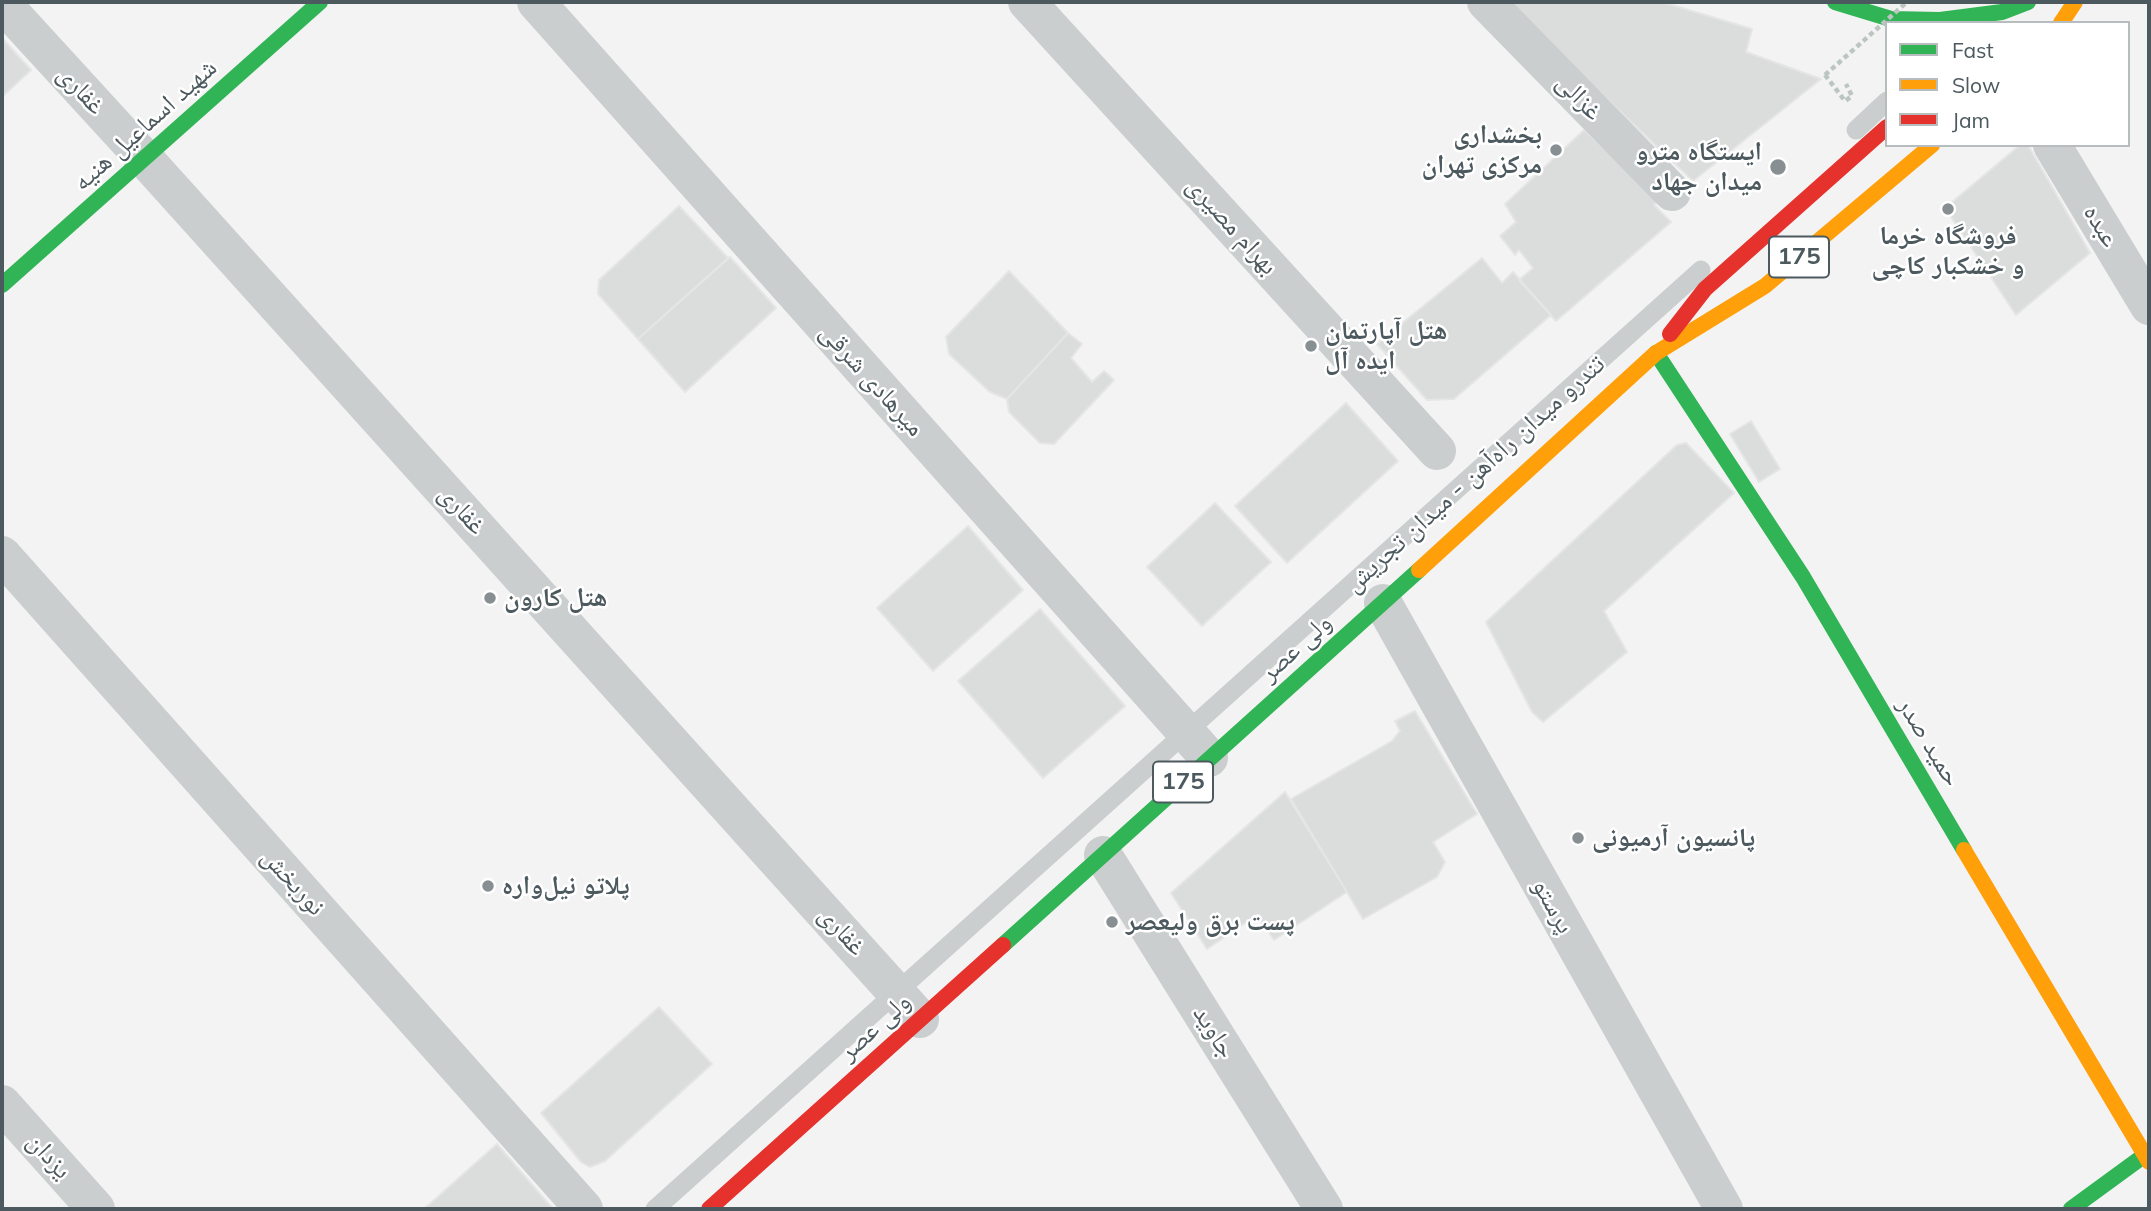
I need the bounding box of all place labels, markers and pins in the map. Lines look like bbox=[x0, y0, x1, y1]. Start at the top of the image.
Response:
place label: بخشداری مرکزی تهران bbox=[1421, 119, 1542, 180]
place label: ایستگاه مترو میدان جهاد bbox=[1636, 136, 1762, 198]
marker: بخشداری مرکزی تهران bbox=[1548, 142, 1564, 158]
marker: ایستگاه مترو میدان جهاد bbox=[1768, 157, 1788, 177]
marker: فروشگاه خرما و خشکبار کاچی bbox=[1940, 201, 1956, 217]
place label: فروشگاه خرما و خشکبار کاچی bbox=[1871, 220, 2025, 282]
place label: هتل آپارتمان ایده آل bbox=[1325, 315, 1447, 376]
marker: هتل آپارتمان ایده آل bbox=[1303, 338, 1319, 354]
place label: هتل کارون bbox=[504, 582, 607, 614]
marker: هتل کارون bbox=[482, 590, 498, 606]
place label: پانسیون آرمیونی bbox=[1592, 822, 1755, 854]
marker: پانسیون آرمیونی bbox=[1570, 830, 1586, 846]
place label: پلاتو نیل‌واره bbox=[502, 870, 630, 902]
marker: پلاتو نیل‌واره bbox=[480, 878, 496, 894]
place label: پست برق ولیعصر bbox=[1126, 906, 1295, 938]
marker: پست برق ولیعصر bbox=[1104, 914, 1120, 930]

